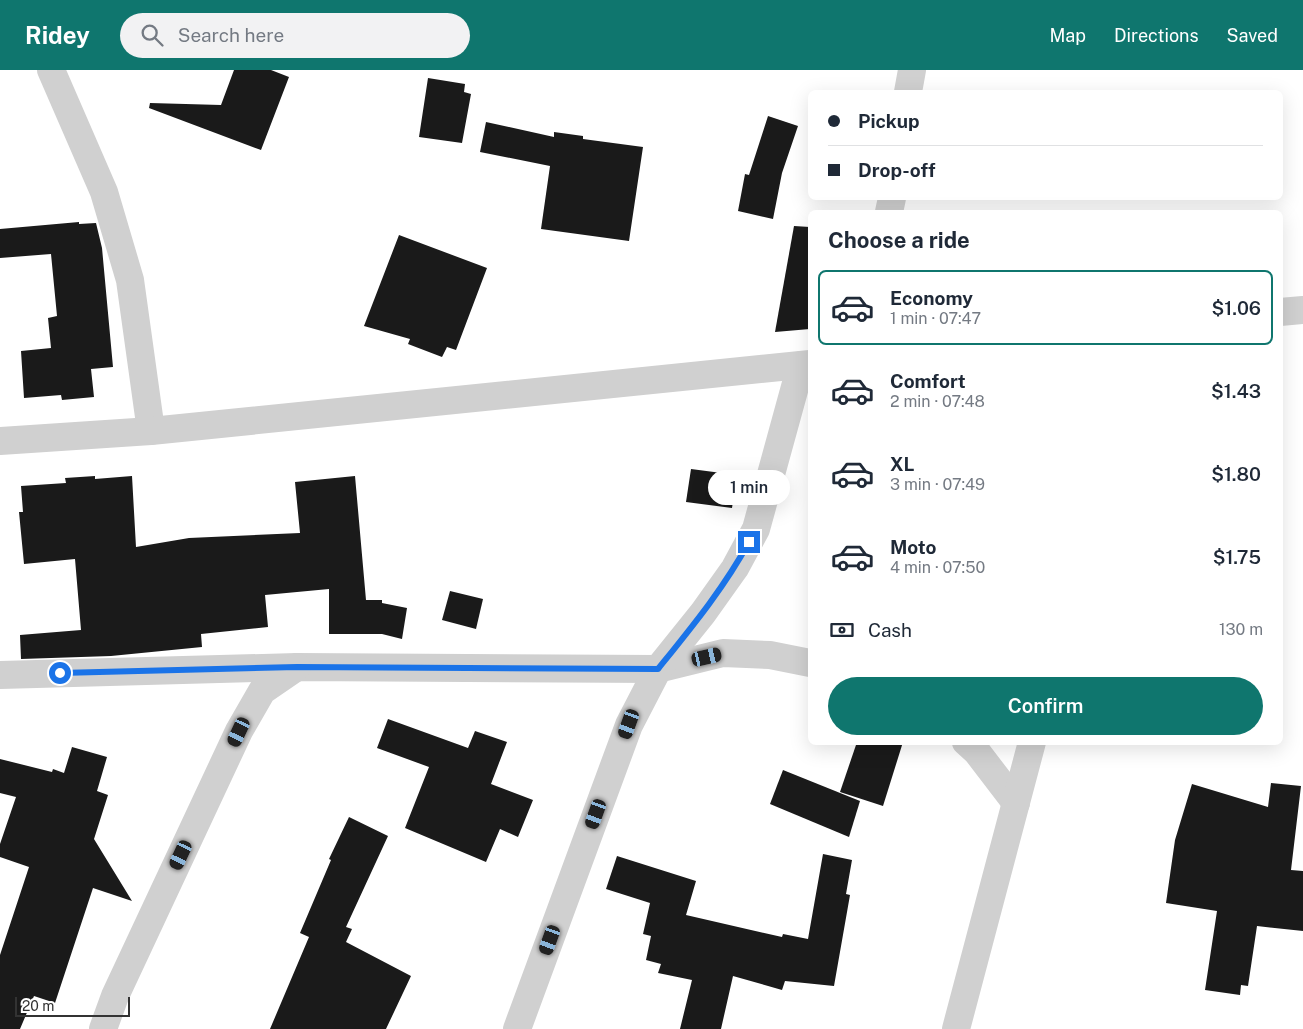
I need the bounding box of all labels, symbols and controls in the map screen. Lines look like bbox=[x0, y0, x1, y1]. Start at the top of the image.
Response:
search box bbox=[120, 13, 470, 58]
text: Ridey bbox=[25, 21, 90, 49]
icon: search bbox=[138, 21, 166, 49]
text: Search here bbox=[178, 24, 284, 46]
text: Map bbox=[1049, 25, 1086, 46]
text: Directions bbox=[1114, 25, 1199, 46]
text: Saved bbox=[1227, 25, 1278, 46]
text: Pickup bbox=[858, 110, 920, 132]
text: Drop-off bbox=[858, 159, 935, 181]
text: Choose a ride bbox=[828, 227, 970, 253]
icon: car bbox=[830, 285, 875, 330]
text: Economy bbox=[890, 287, 973, 309]
text: $1.06 bbox=[1211, 297, 1261, 319]
text: 1 min · 07:47 bbox=[890, 309, 981, 328]
icon: car bbox=[830, 368, 875, 413]
text: Comfort bbox=[890, 370, 966, 392]
text: $1.43 bbox=[1211, 380, 1261, 402]
text: 2 min · 07:48 bbox=[890, 392, 985, 411]
icon: car bbox=[830, 451, 875, 496]
text: XL bbox=[890, 453, 915, 475]
text: $1.80 bbox=[1211, 463, 1261, 485]
callout: 1 min bbox=[708, 470, 790, 504]
text: 3 min · 07:49 bbox=[890, 475, 985, 494]
text: 1 min bbox=[730, 478, 768, 497]
route end bbox=[738, 531, 760, 553]
icon: car bbox=[830, 534, 875, 579]
text: Moto bbox=[890, 536, 936, 558]
text: $1.75 bbox=[1213, 546, 1261, 568]
text: 4 min · 07:50 bbox=[890, 558, 985, 577]
icon: cash bbox=[828, 616, 856, 644]
text: Cash bbox=[868, 619, 912, 641]
text: 130 m bbox=[1219, 620, 1263, 639]
car bbox=[690, 646, 723, 668]
route start bbox=[49, 662, 71, 684]
button: Confirm bbox=[828, 677, 1263, 735]
car bbox=[616, 707, 641, 741]
car bbox=[225, 715, 252, 749]
car bbox=[583, 797, 608, 831]
car bbox=[167, 838, 194, 872]
car bbox=[537, 923, 562, 957]
scale bar bbox=[15, 994, 130, 1017]
text: 20 m bbox=[22, 998, 54, 1014]

